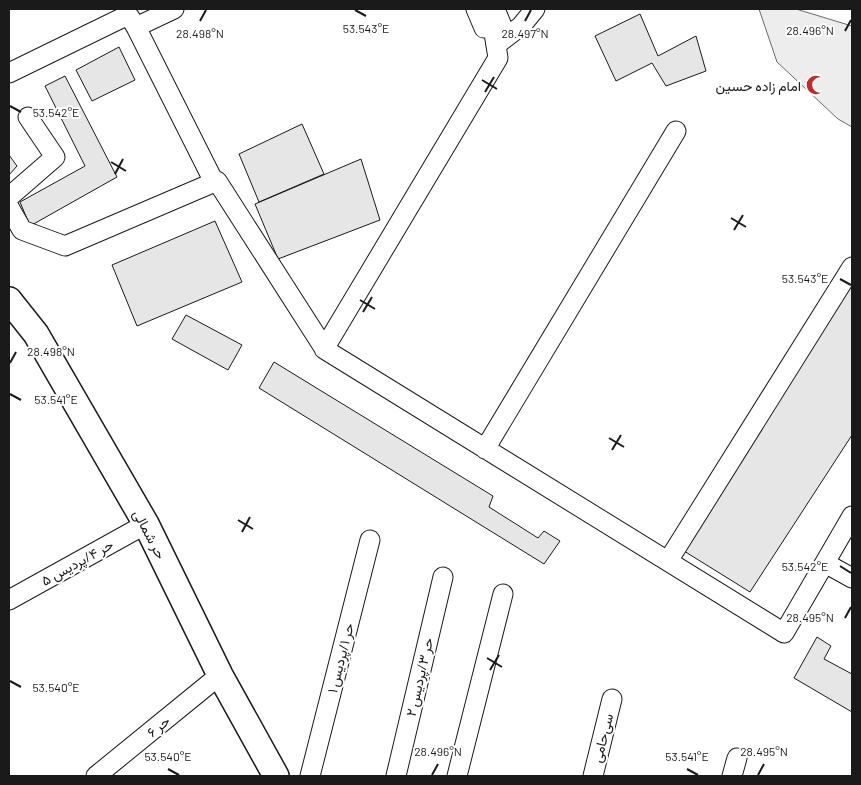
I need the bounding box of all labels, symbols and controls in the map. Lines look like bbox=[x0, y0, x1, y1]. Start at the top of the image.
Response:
text: 53.543°E bbox=[343, 21, 389, 35]
text: 28.496°N bbox=[786, 23, 834, 37]
text: 28.498°N bbox=[176, 26, 224, 40]
text: 28.497°N bbox=[501, 26, 549, 40]
mosque icon: امام زاده حسین bbox=[805, 74, 827, 96]
place label: امام زاده حسین bbox=[716, 77, 801, 95]
text: 53.542°E bbox=[33, 105, 79, 119]
text: 53.543°E bbox=[782, 271, 828, 285]
text: 28.498°N bbox=[27, 344, 75, 358]
text: 53.541°E bbox=[34, 392, 78, 406]
street label: حر شمالی bbox=[129, 506, 170, 562]
street label: حر ۴/پردیس ۵ bbox=[38, 535, 117, 591]
text: 53.542°E bbox=[782, 559, 828, 573]
text: 28.495°N bbox=[786, 610, 834, 624]
street label: حر ۱/پردیس ۱ bbox=[323, 621, 359, 695]
street label: حر ۳/پردیس ۲ bbox=[402, 636, 438, 718]
text: 53.540°E bbox=[32, 680, 80, 694]
street label: حر ۶ bbox=[143, 712, 173, 741]
street label: سی‌حامی bbox=[588, 712, 617, 765]
text: 28.496°N bbox=[414, 744, 462, 758]
text: 28.495°N bbox=[740, 744, 788, 758]
text: 53.540°E bbox=[144, 749, 192, 763]
text: 53.541°E bbox=[665, 749, 709, 763]

